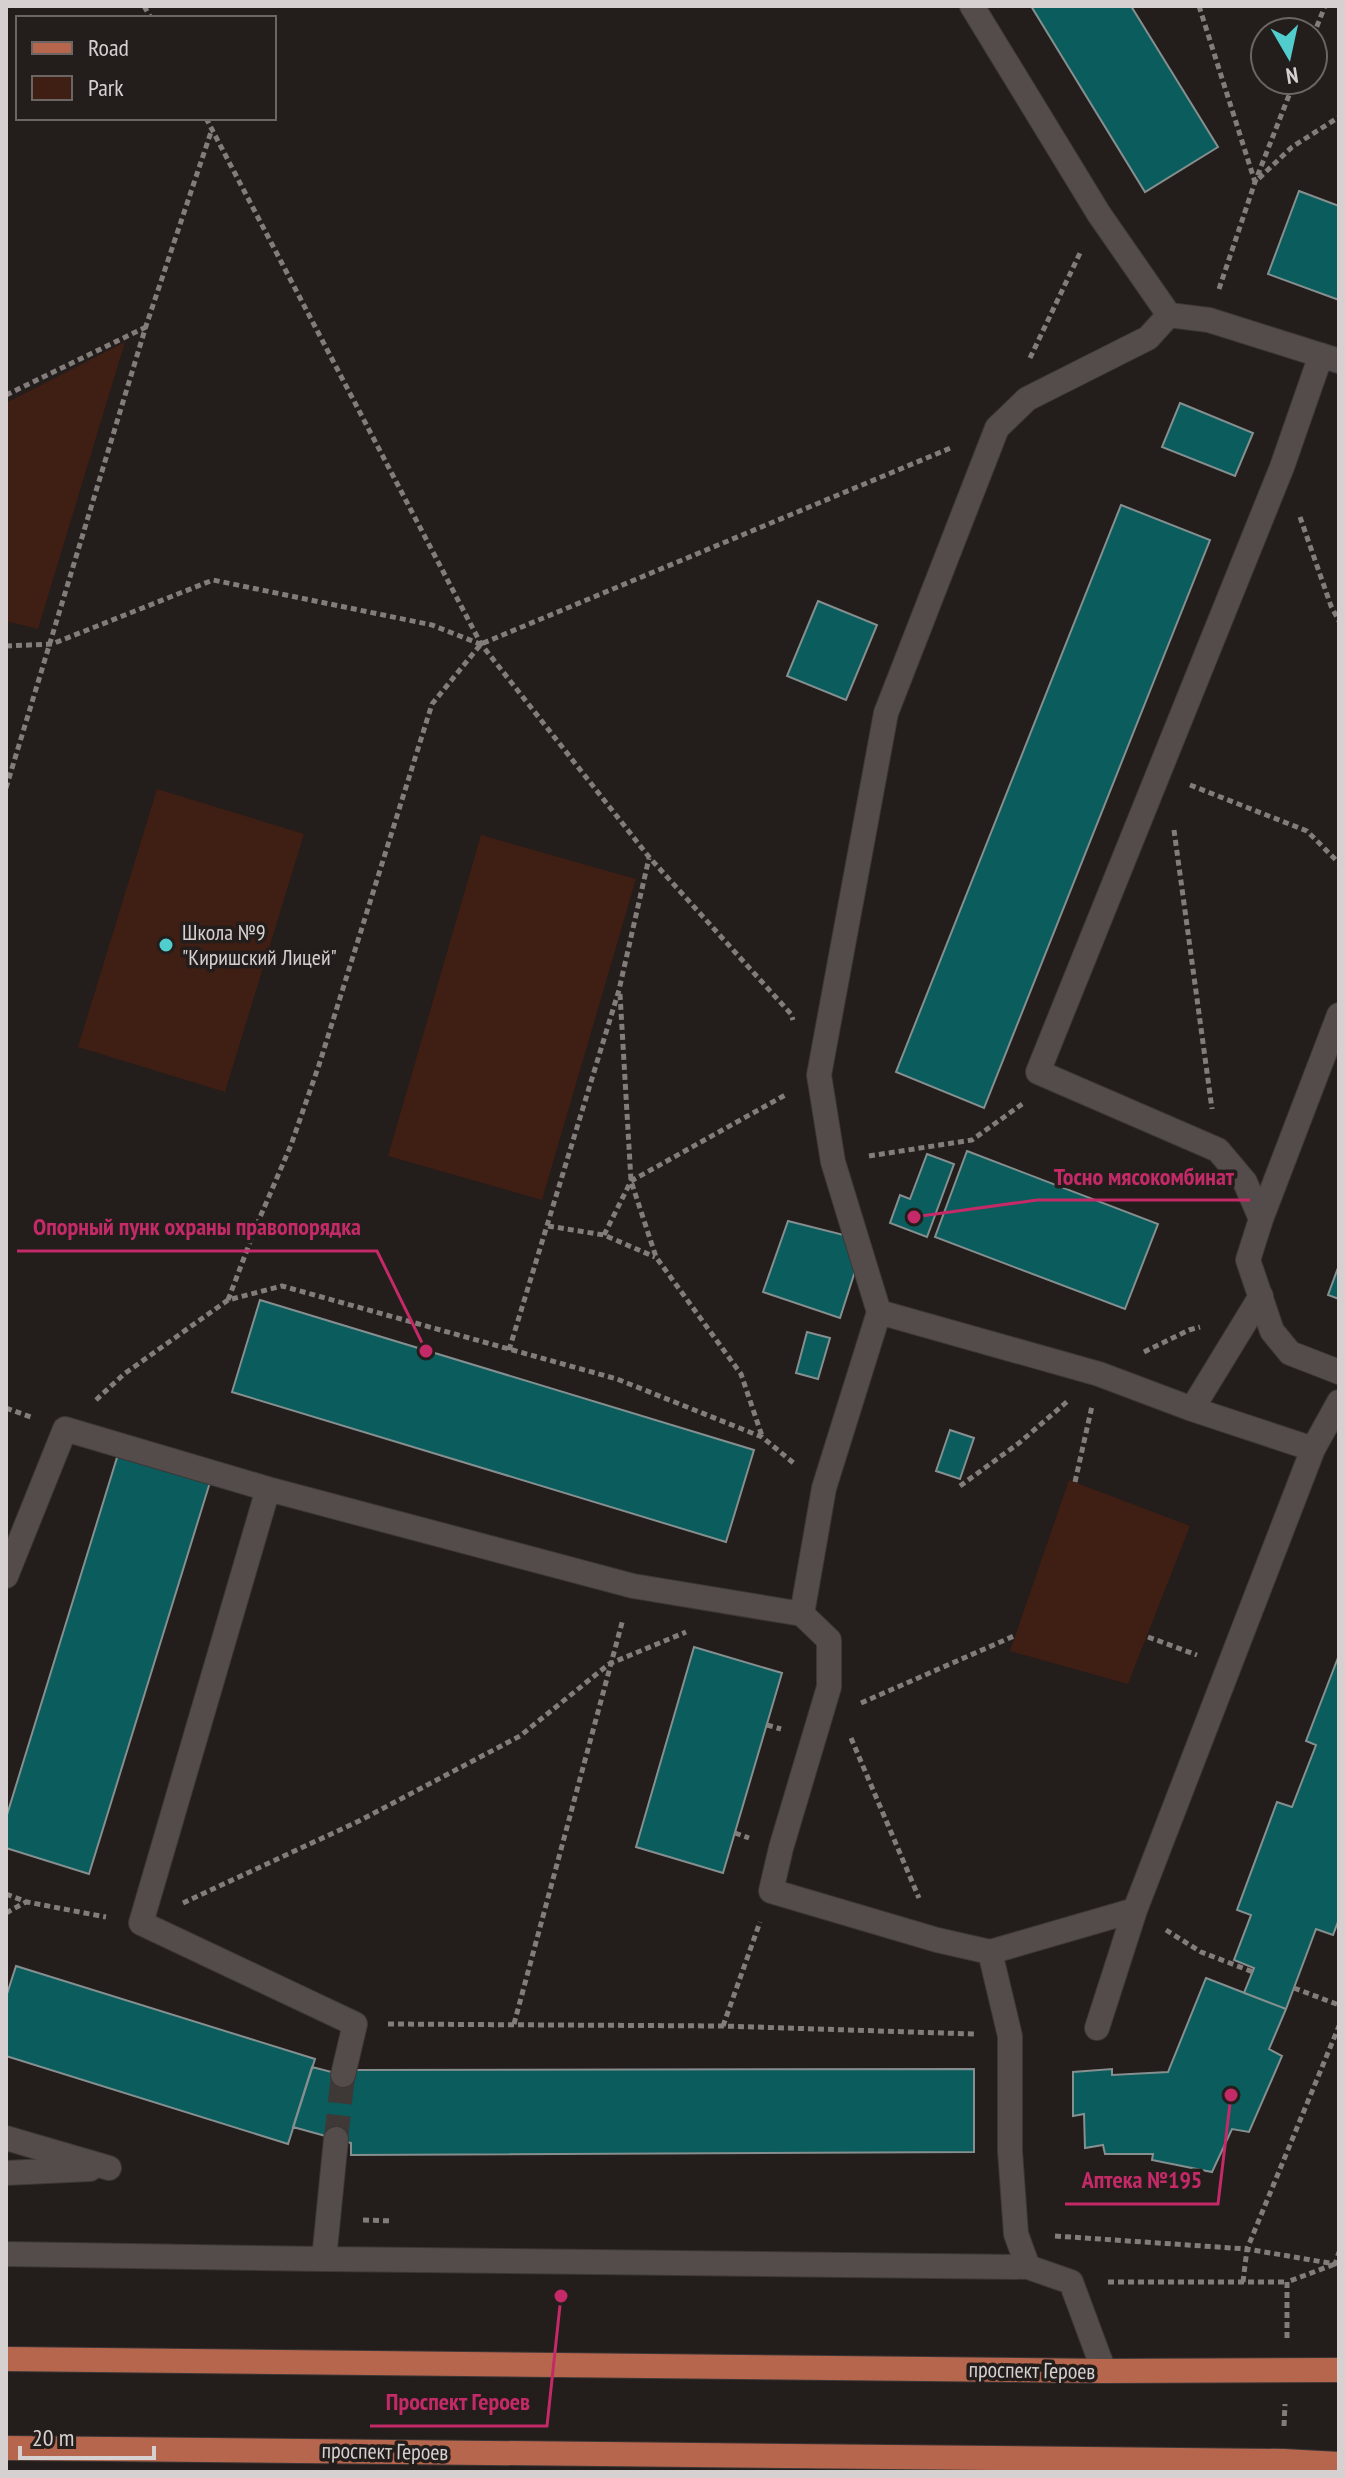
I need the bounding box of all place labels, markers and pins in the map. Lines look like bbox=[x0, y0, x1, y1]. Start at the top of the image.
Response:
place label: Школа №9 "Киришский Лицей" bbox=[182, 918, 337, 971]
marker: Школа №9 "Киришский Лицей" bbox=[157, 936, 175, 954]
callout: Тосно мясокомбинат bbox=[1037, 1152, 1250, 1200]
callout: Опорный пунк охраны правопорядка bbox=[17, 1203, 377, 1251]
callout: Аптека №195 bbox=[1065, 2156, 1218, 2204]
callout: Проспект Героев bbox=[370, 2378, 547, 2426]

